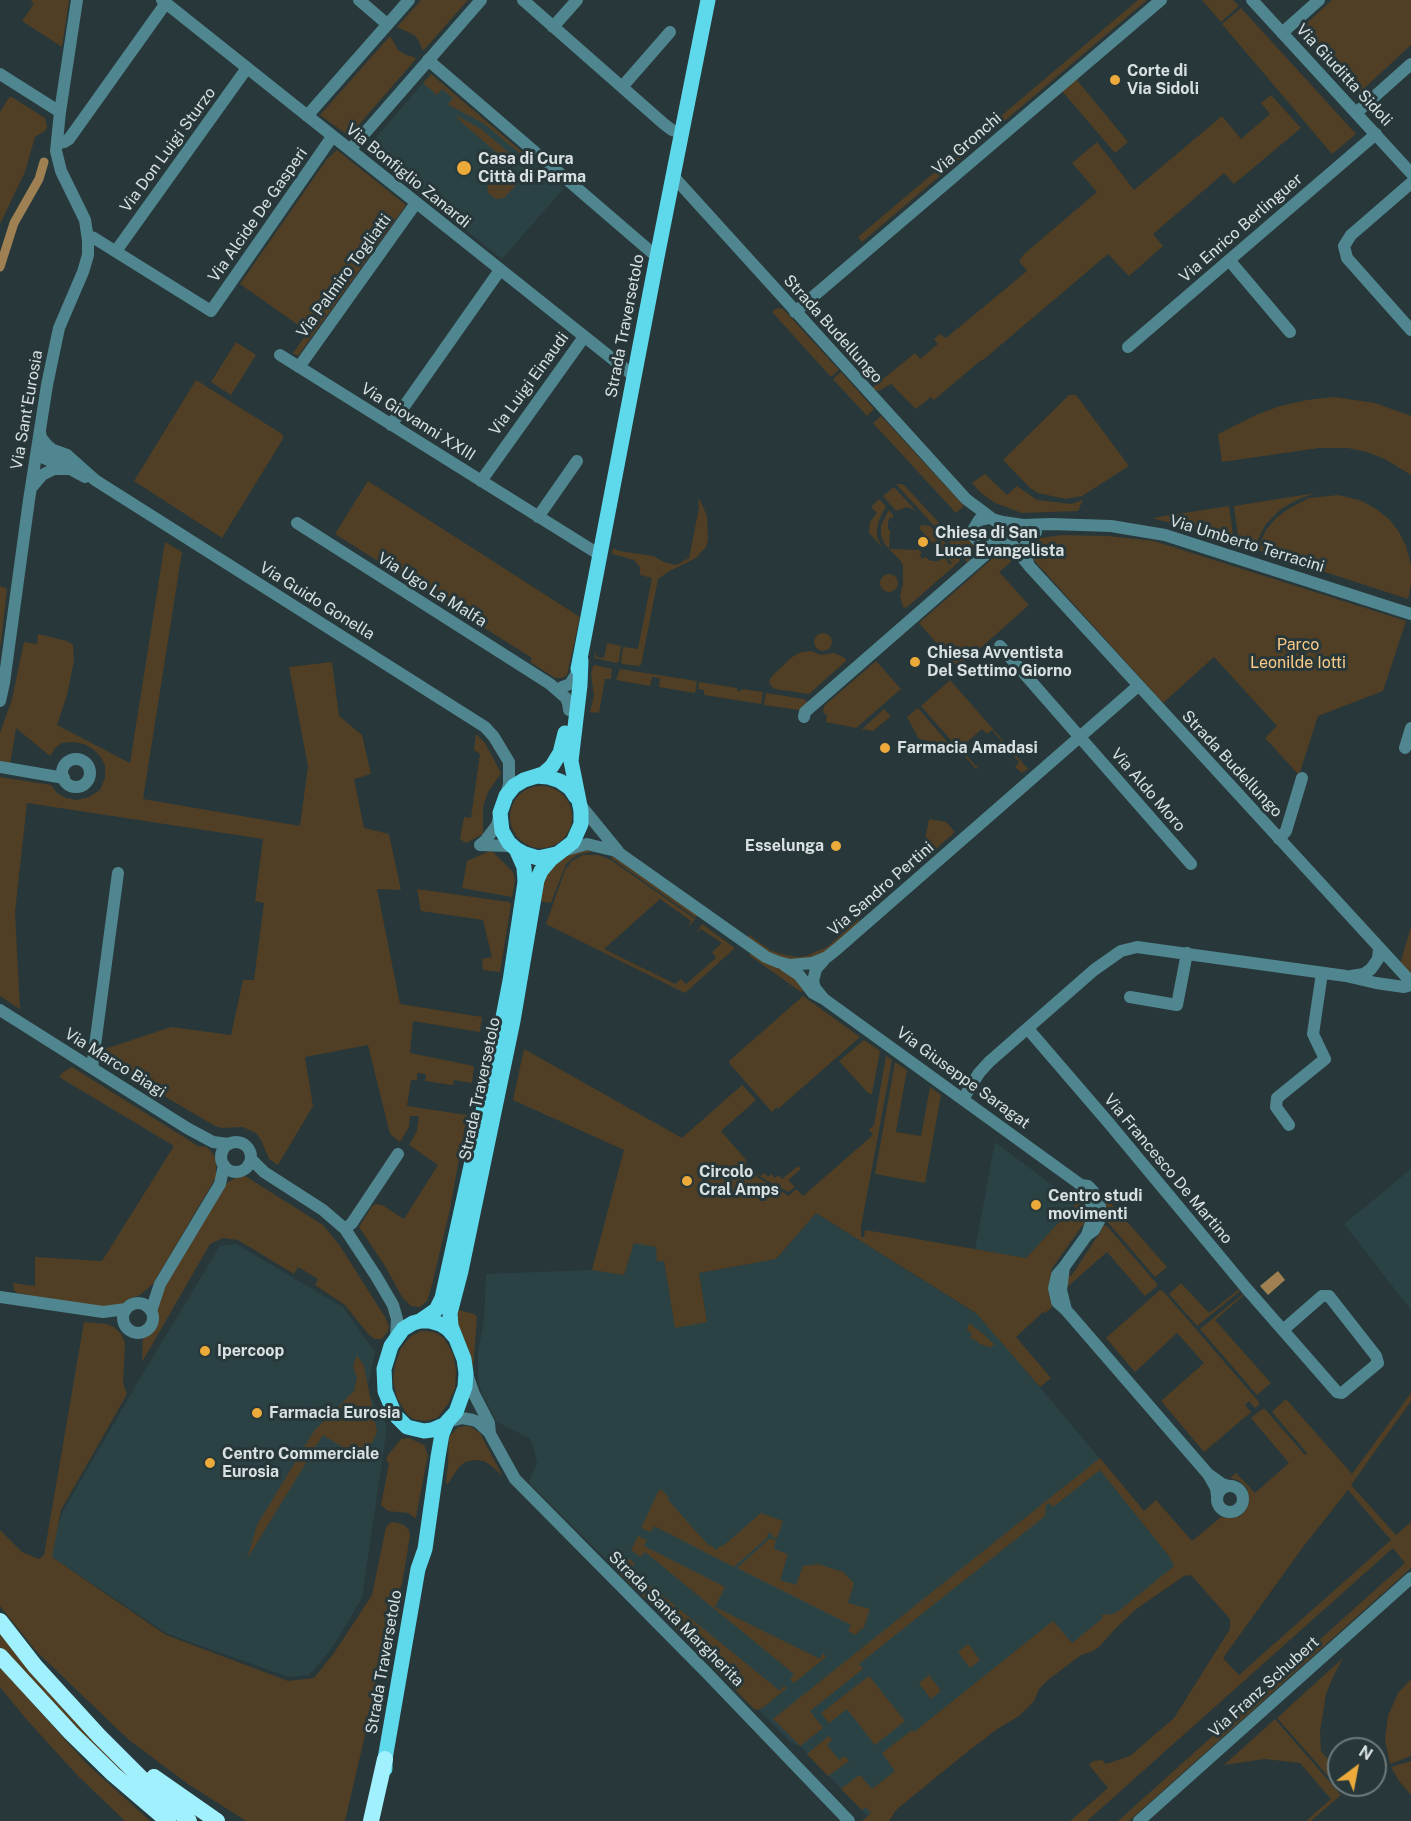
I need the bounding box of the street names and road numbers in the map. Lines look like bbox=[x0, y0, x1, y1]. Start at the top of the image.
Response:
street label: Via Giuditta Sidoli bbox=[1292, 20, 1396, 130]
street label: Via Don Luigi Sturzo bbox=[116, 84, 220, 216]
street label: Via Gronchi bbox=[928, 109, 1006, 179]
street label: Via Bonfiglio Zanardi bbox=[342, 120, 474, 232]
street label: Via Alcide De Gasperi bbox=[204, 144, 312, 286]
street label: Via Enrico Berlinguer bbox=[1176, 169, 1306, 287]
street label: Via Palmiro Togliatti bbox=[293, 210, 395, 342]
street label: Strada Traversetolo bbox=[602, 253, 648, 399]
street label: Strada Budellungo bbox=[779, 271, 887, 387]
street label: Via Luigi Einaudi bbox=[485, 329, 573, 439]
street label: Via Sant'Eurosia bbox=[7, 349, 47, 471]
street label: Via Giovanni XXIII bbox=[357, 379, 479, 465]
street label: Via Umberto Terracini bbox=[1167, 511, 1327, 577]
street label: Via Ugo La Malfa bbox=[374, 549, 490, 631]
street label: Via Guido Gonella bbox=[256, 558, 378, 644]
street label: Strada Budellungo bbox=[1178, 707, 1286, 821]
street label: Via Aldo Moro bbox=[1107, 744, 1189, 836]
street label: Via Sandro Pertini bbox=[824, 838, 938, 940]
street label: Strada Traversetolo bbox=[455, 1016, 505, 1162]
street label: Via Giuseppe Saragat bbox=[892, 1023, 1034, 1133]
street label: Via Marco Biagi bbox=[61, 1024, 169, 1102]
street label: Via Francesco De Martino bbox=[1100, 1090, 1236, 1248]
street label: Strada Santa Margherita bbox=[604, 1547, 748, 1691]
street label: Strada Traversetolo bbox=[362, 1589, 406, 1735]
street label: Via Franz Schubert bbox=[1205, 1633, 1323, 1741]

